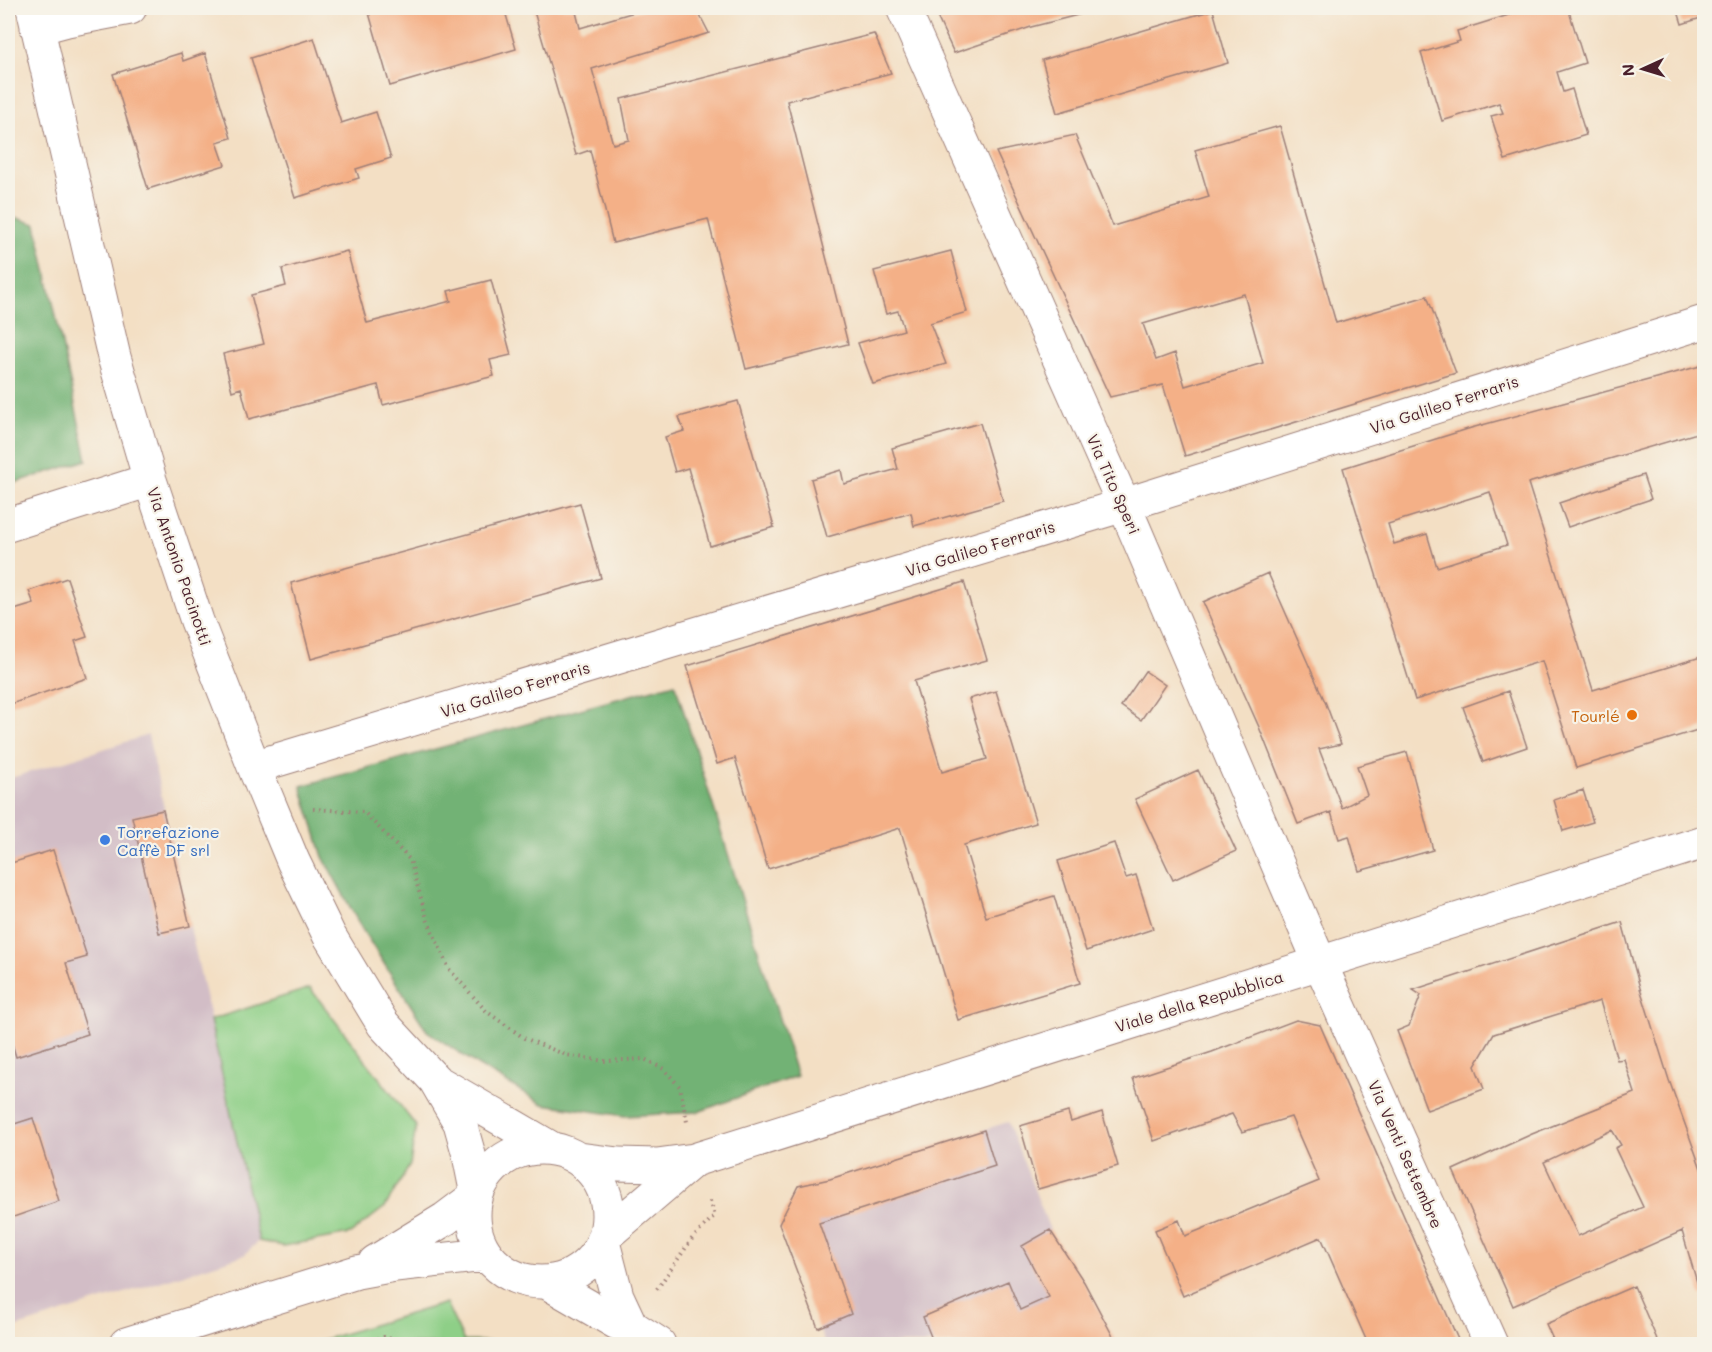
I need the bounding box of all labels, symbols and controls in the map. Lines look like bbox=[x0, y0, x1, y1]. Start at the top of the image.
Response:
north arrow bbox=[1613, 39, 1673, 99]
text: N bbox=[1617, 63, 1638, 77]
street label: Via Galileo Ferraris bbox=[1367, 370, 1521, 438]
street label: Via Tito Speri bbox=[1083, 431, 1145, 537]
street label: Via Antonio Pacinotti bbox=[143, 484, 217, 648]
street label: Via Galileo Ferraris bbox=[903, 515, 1057, 581]
street label: Via Galileo Ferraris bbox=[438, 656, 592, 722]
place label: Tourlé bbox=[1571, 705, 1620, 726]
marker: Tourlé bbox=[1625, 708, 1639, 722]
place label: Torrefazione Caffè DF srl bbox=[117, 821, 220, 860]
marker: Torrefazione Caffè DF srl bbox=[98, 833, 112, 847]
street label: Viale della Repubblica bbox=[1112, 965, 1286, 1037]
street label: Via Venti Settembre bbox=[1364, 1077, 1448, 1231]

